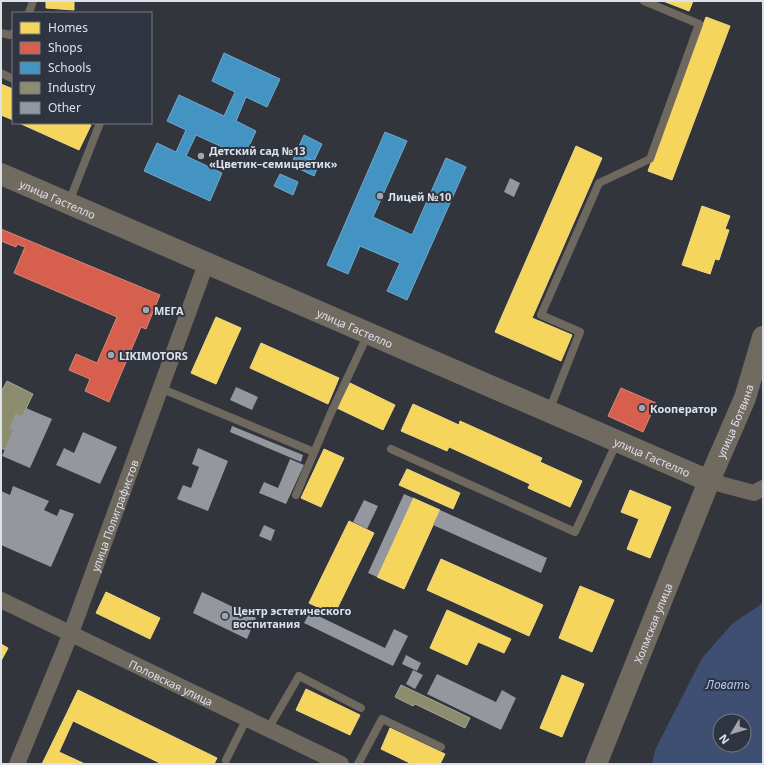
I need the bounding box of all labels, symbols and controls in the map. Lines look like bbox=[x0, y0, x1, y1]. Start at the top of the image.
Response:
legend bbox=[12, 12, 152, 124]
text: Homes bbox=[48, 19, 88, 36]
text: Shops bbox=[48, 39, 83, 56]
text: Schools bbox=[48, 59, 91, 76]
text: Industry bbox=[48, 79, 96, 96]
text: Other bbox=[48, 99, 81, 116]
place label: Детский сад №13 «Цветик–семицветик» bbox=[209, 143, 338, 171]
marker: Детский сад №13 «Цветик–семицветик» bbox=[196, 151, 206, 161]
street label: улица Гастелло bbox=[18, 176, 98, 222]
place label: Лицей №10 bbox=[388, 189, 451, 204]
marker: Лицей №10 bbox=[375, 191, 385, 201]
place label: МЕГА bbox=[154, 303, 184, 318]
street label: улица Гастелло bbox=[315, 304, 395, 351]
marker: МЕГА bbox=[141, 305, 151, 315]
place label: LIKIMOTORS bbox=[119, 348, 188, 363]
marker: LIKIMOTORS bbox=[106, 350, 116, 360]
street label: улица Ботвина bbox=[712, 382, 756, 460]
place label: Кооператор bbox=[650, 401, 717, 416]
marker: Кооператор bbox=[637, 403, 647, 413]
street label: улица Гастелло bbox=[612, 433, 693, 480]
street label: улица Полиграфистов bbox=[87, 457, 141, 573]
street label: Холмская улица bbox=[630, 580, 675, 665]
place label: Центр эстетического воспитания bbox=[233, 603, 352, 631]
marker: Центр эстетического воспитания bbox=[220, 611, 230, 621]
street label: Половская улица bbox=[127, 655, 216, 709]
water label: Ловать bbox=[705, 676, 750, 693]
north arrow bbox=[712, 713, 752, 753]
text: N bbox=[715, 731, 732, 748]

